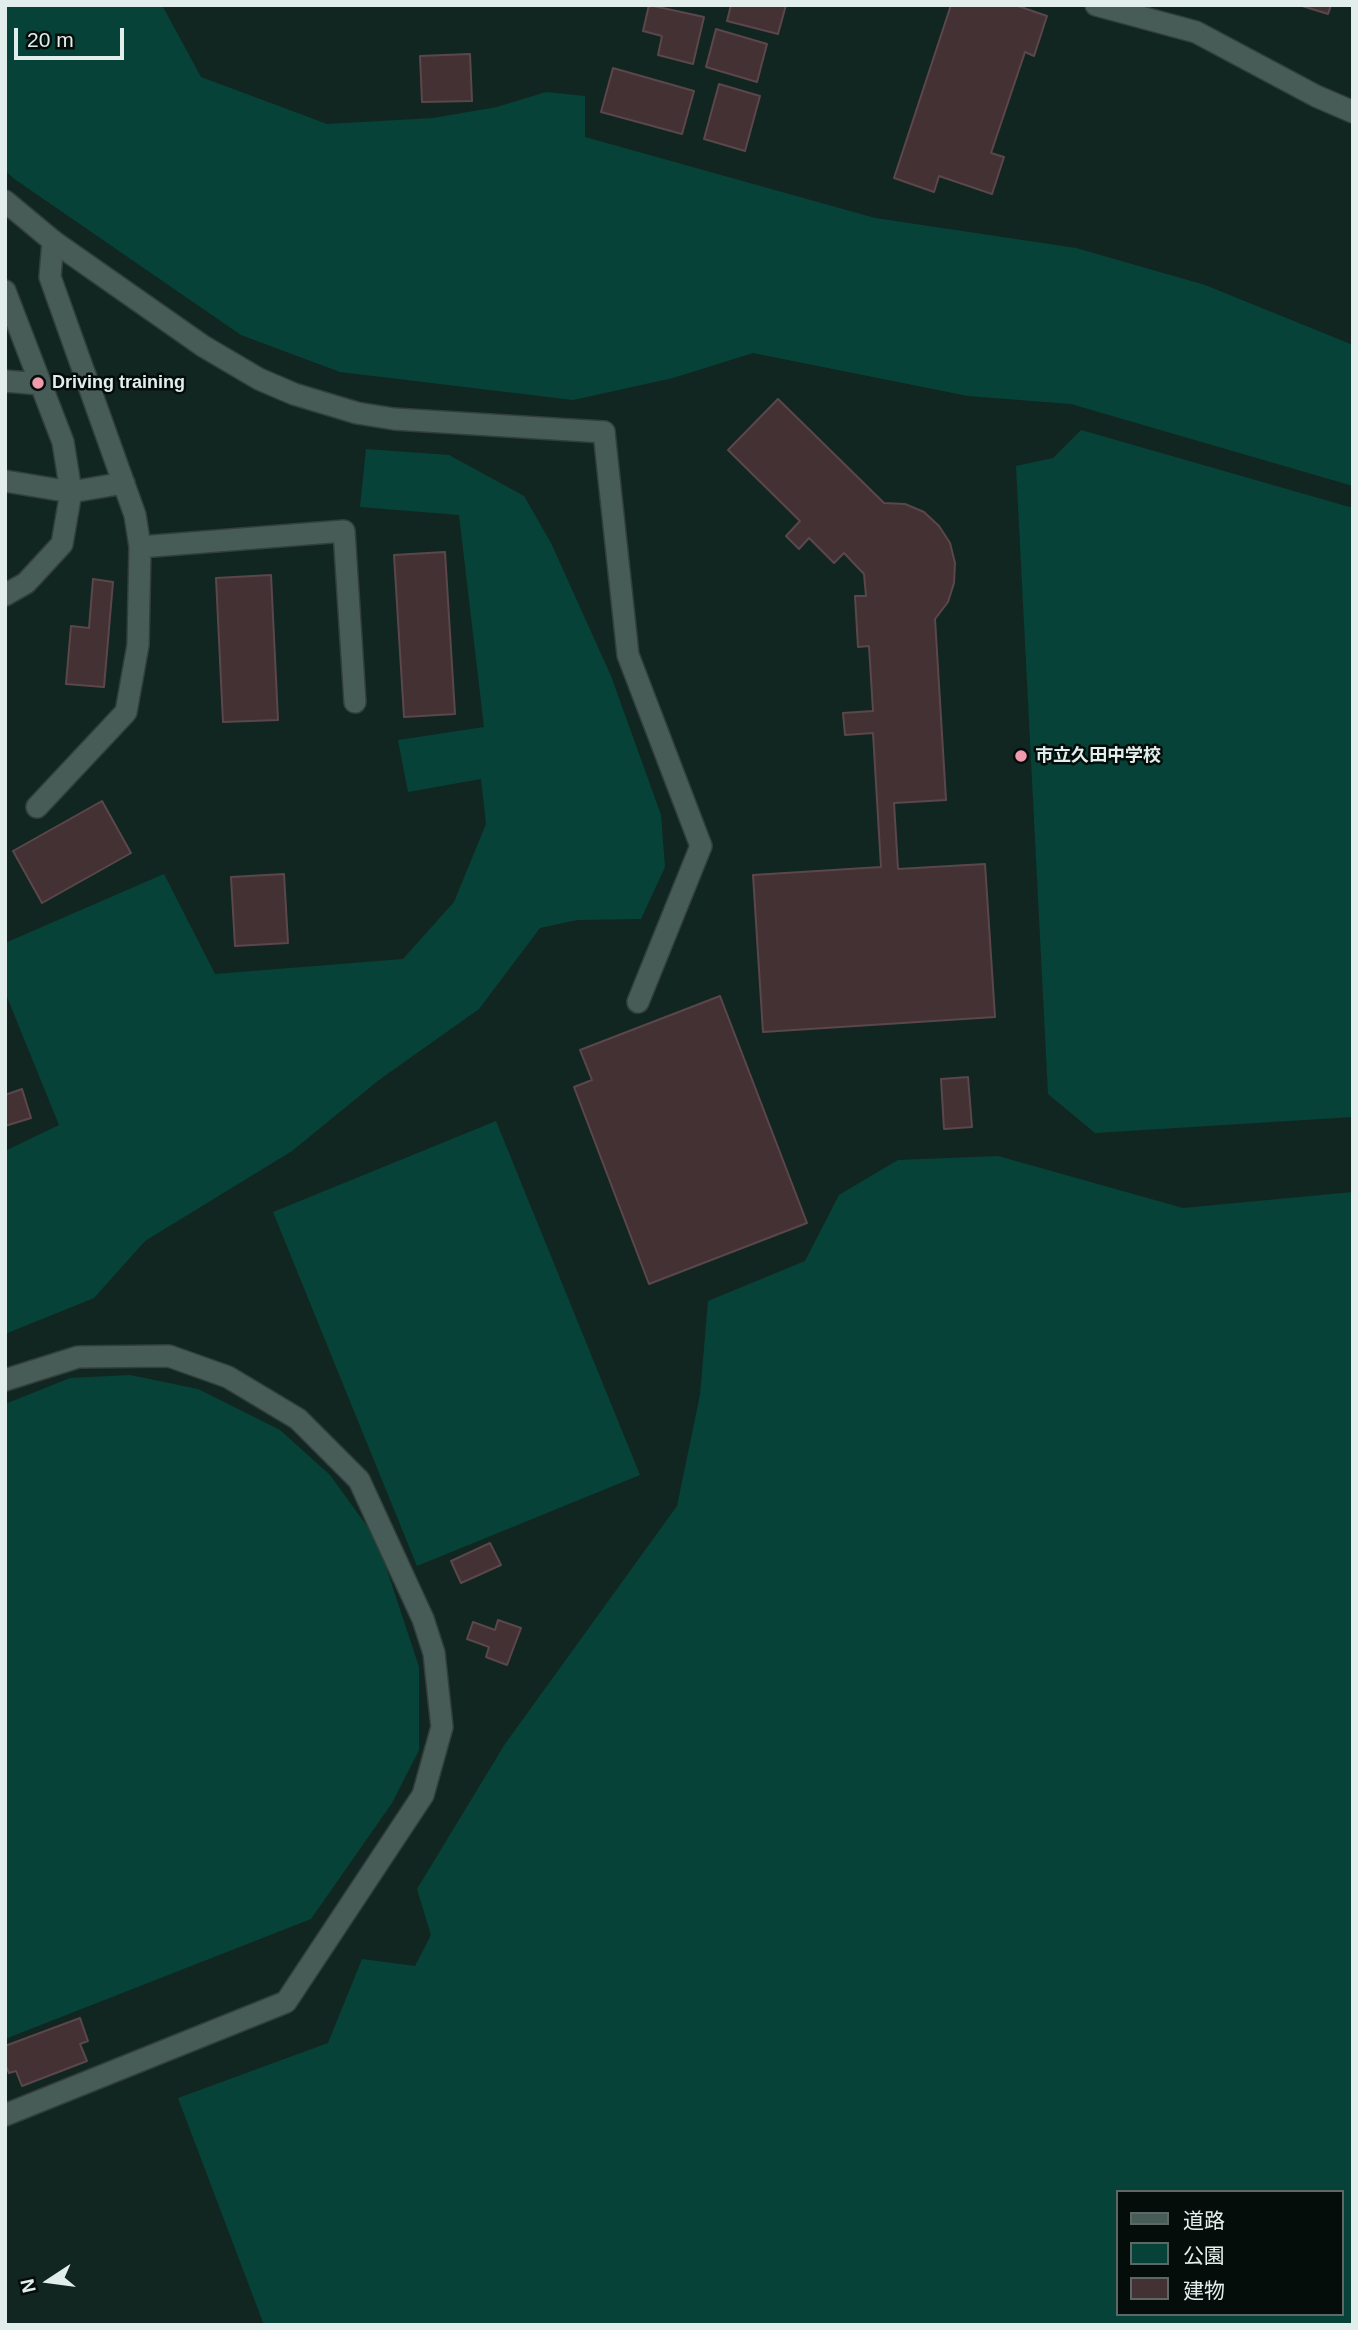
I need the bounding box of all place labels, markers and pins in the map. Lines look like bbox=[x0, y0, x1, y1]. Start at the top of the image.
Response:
place label: Driving training bbox=[52, 372, 185, 394]
marker: Driving training bbox=[30, 375, 46, 391]
place label: 市立久田中学校 bbox=[1035, 745, 1161, 767]
marker: 市立久田中学校 bbox=[1013, 748, 1029, 764]

